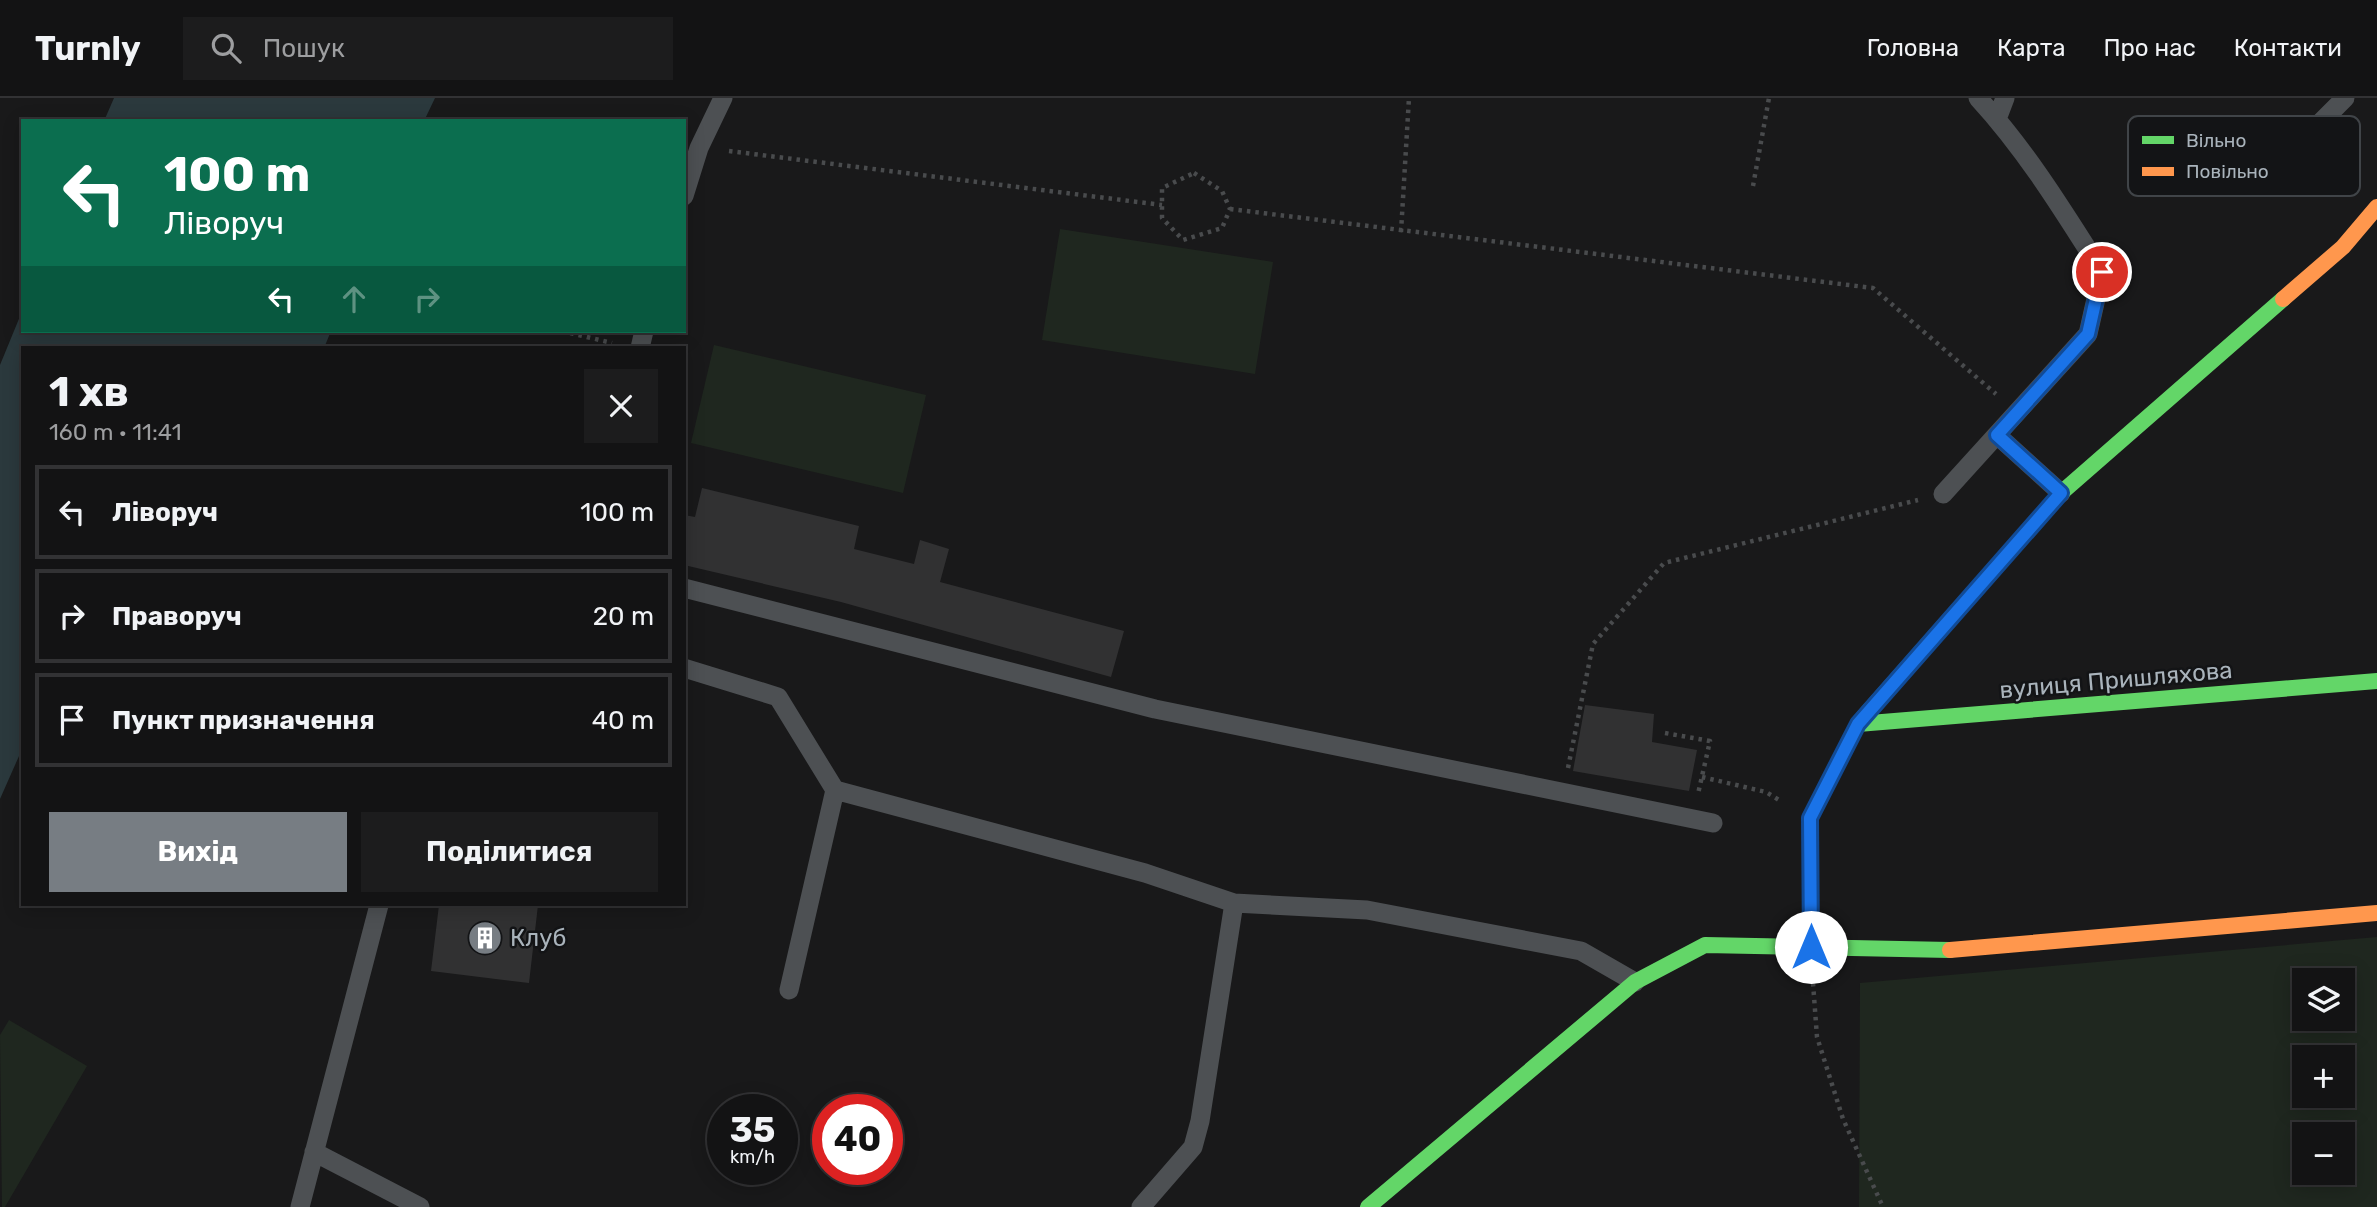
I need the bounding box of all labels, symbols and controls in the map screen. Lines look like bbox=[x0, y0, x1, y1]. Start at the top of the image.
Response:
search box bbox=[183, 17, 673, 80]
text: Turnly bbox=[35, 29, 141, 68]
icon: search bbox=[207, 29, 245, 67]
text: Пошук bbox=[263, 33, 345, 64]
text: Головна bbox=[1867, 34, 1959, 62]
text: Карта bbox=[1997, 34, 2065, 62]
text: Про нас bbox=[2103, 34, 2196, 62]
text: Контакти bbox=[2234, 34, 2342, 62]
legend bbox=[2128, 116, 2360, 196]
text: Вільно bbox=[2186, 129, 2246, 152]
text: 100 m bbox=[164, 145, 310, 203]
icon: left bbox=[49, 147, 140, 238]
text: Повільно bbox=[2186, 160, 2269, 183]
text: Ліворуч bbox=[164, 204, 284, 242]
pin bbox=[2072, 242, 2132, 302]
icon: arrive bbox=[2083, 253, 2121, 291]
icon: left bbox=[262, 280, 300, 318]
icon: ahead bbox=[335, 280, 373, 318]
icon: right bbox=[408, 280, 446, 318]
text: 1 хв bbox=[49, 367, 129, 417]
button: close bbox=[584, 369, 658, 443]
text: 160 m · 11:41 bbox=[49, 418, 182, 446]
icon: left bbox=[53, 493, 91, 531]
text: Ліворуч bbox=[112, 497, 218, 528]
text: 100 m bbox=[580, 497, 654, 528]
icon: right bbox=[53, 597, 91, 635]
text: Праворуч bbox=[112, 601, 242, 632]
text: 20 m bbox=[593, 601, 654, 632]
street label: вулиця Пришляхова bbox=[1998, 656, 2234, 704]
icon: arrive bbox=[53, 701, 91, 739]
text: Пункт призначення bbox=[112, 705, 375, 736]
text: 40 m bbox=[592, 705, 654, 736]
button: Вихід bbox=[49, 812, 347, 892]
button: Поділитися bbox=[361, 812, 658, 892]
position arrow bbox=[1774, 910, 1848, 984]
building icon: Клуб bbox=[466, 919, 504, 957]
place label: Клуб bbox=[510, 924, 566, 952]
map controls bbox=[2292, 968, 2355, 1185]
button: layers bbox=[2292, 968, 2355, 1031]
button: + bbox=[2292, 1045, 2355, 1108]
speed limit sign: 40 bbox=[812, 1094, 903, 1185]
text: 35 bbox=[730, 1109, 775, 1151]
button: − bbox=[2292, 1122, 2355, 1185]
text: km/h bbox=[730, 1146, 775, 1168]

